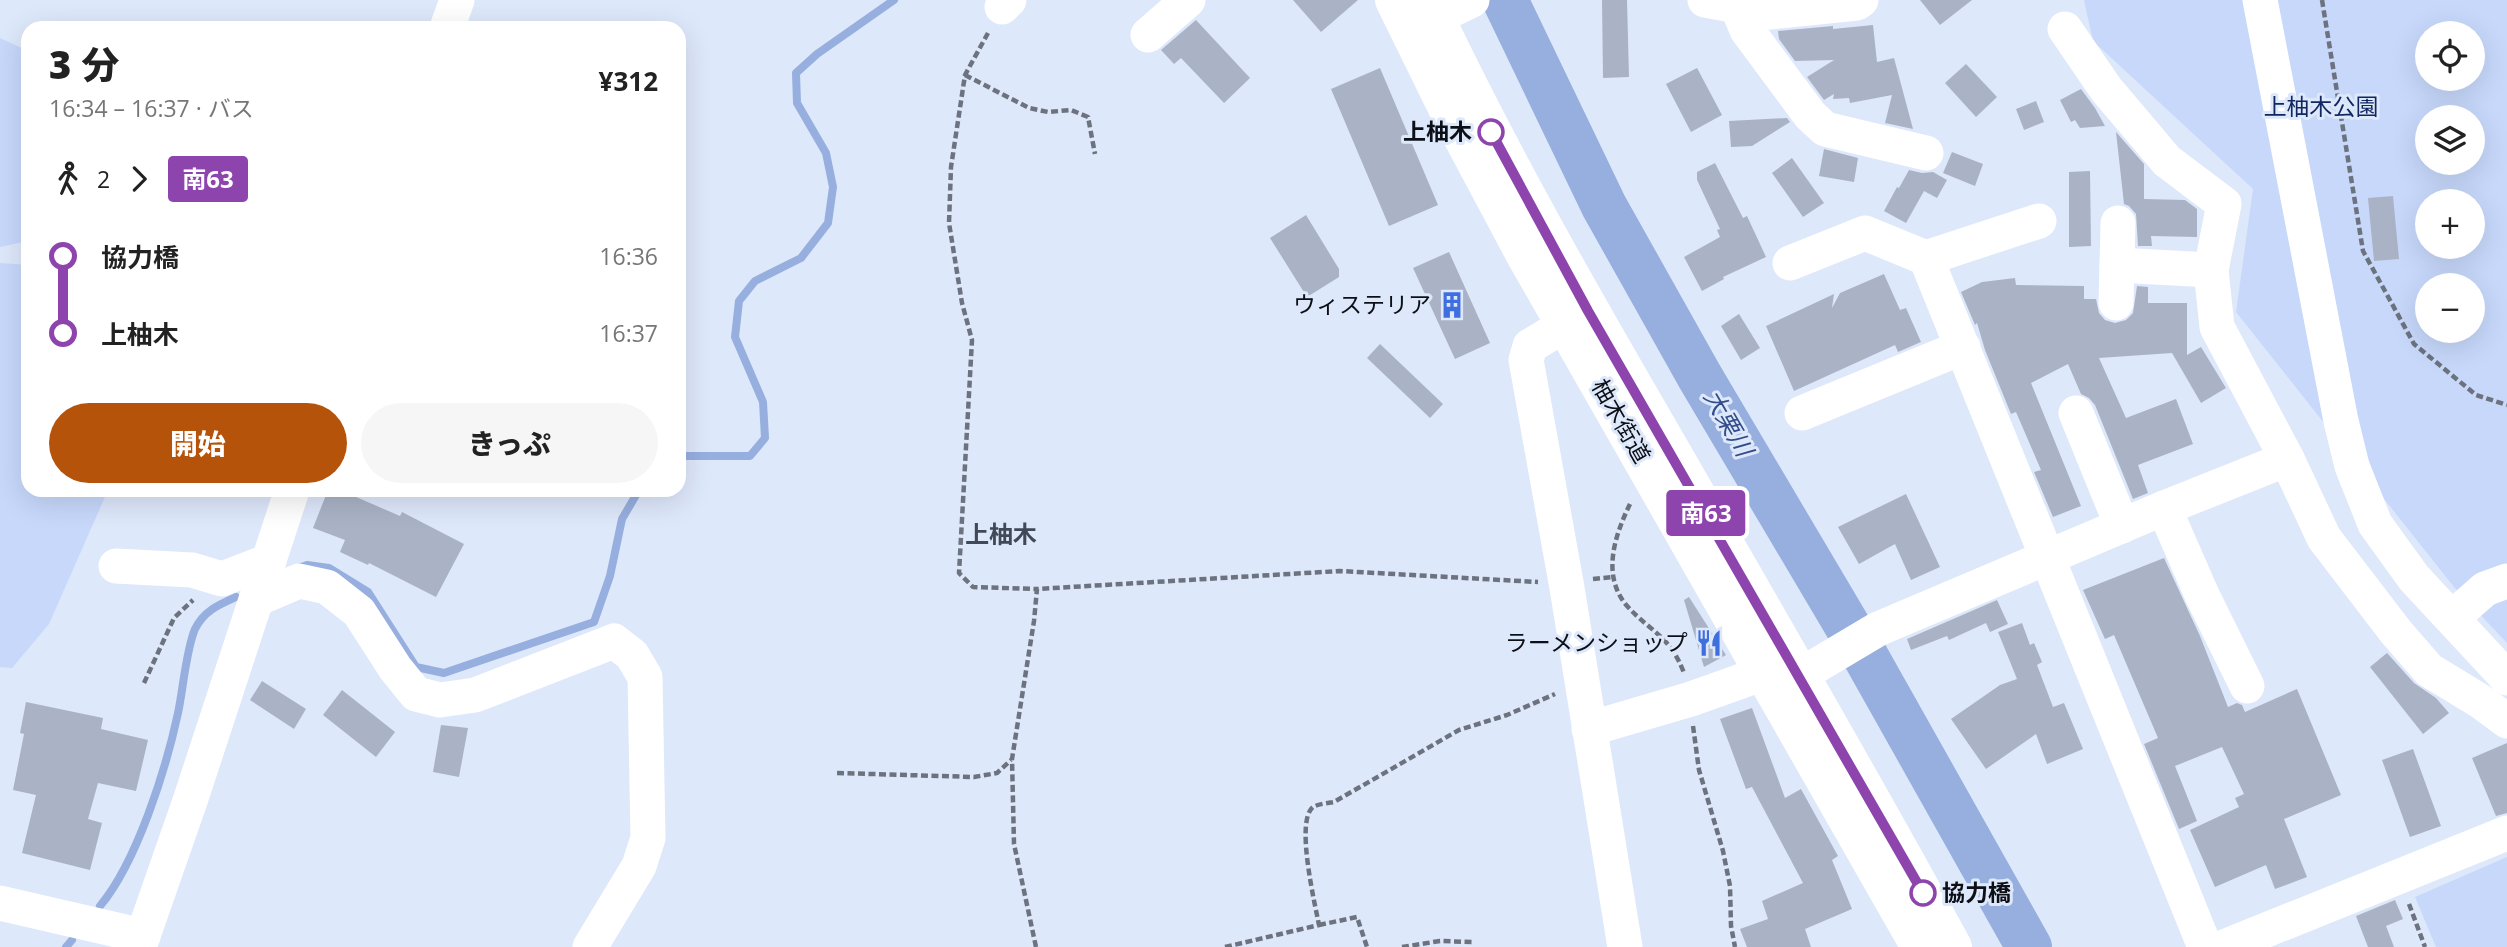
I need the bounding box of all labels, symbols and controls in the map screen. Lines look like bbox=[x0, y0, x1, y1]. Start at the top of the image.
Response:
map controls bbox=[2415, 21, 2485, 343]
button: locate bbox=[2415, 21, 2485, 91]
text: 3 分 bbox=[49, 38, 119, 90]
text: ¥312 bbox=[599, 63, 658, 99]
park label: 上柚木公園 bbox=[2264, 90, 2379, 122]
text: 16:34 – 16:37 · バス bbox=[49, 92, 254, 124]
button: layers bbox=[2415, 105, 2485, 175]
place label: 上柚木 bbox=[1403, 115, 1472, 147]
marker: 上柚木 bbox=[1478, 119, 1504, 145]
icon: walk bbox=[49, 160, 87, 198]
icon: forward bbox=[120, 160, 158, 198]
text: 南63 bbox=[182, 162, 234, 195]
text: 2 bbox=[97, 163, 110, 195]
button: + bbox=[2415, 189, 2485, 259]
text: 協力橋 bbox=[101, 239, 179, 275]
text: 16:36 bbox=[599, 240, 658, 272]
button: − bbox=[2415, 273, 2485, 343]
place label: ウィステリア bbox=[1293, 288, 1431, 320]
building icon: ウィステリア bbox=[1437, 290, 1467, 320]
text: 上柚木 bbox=[101, 316, 179, 352]
text: 16:37 bbox=[599, 317, 658, 349]
street label: 柚木街道 bbox=[1585, 373, 1659, 468]
water label: 大栗川 bbox=[1697, 383, 1763, 464]
button: 開始 bbox=[49, 403, 347, 483]
button: きっぷ bbox=[361, 403, 658, 483]
line badge: 南63 bbox=[1666, 490, 1746, 536]
text: 南63 bbox=[1680, 496, 1732, 529]
district label: 上柚木 bbox=[965, 517, 1037, 550]
place label: ラーメンショップ bbox=[1505, 626, 1688, 658]
restaurant icon: ラーメンショップ bbox=[1694, 628, 1724, 658]
place label: 協力橋 bbox=[1942, 876, 2011, 908]
marker: 協力橋 bbox=[1910, 880, 1936, 906]

